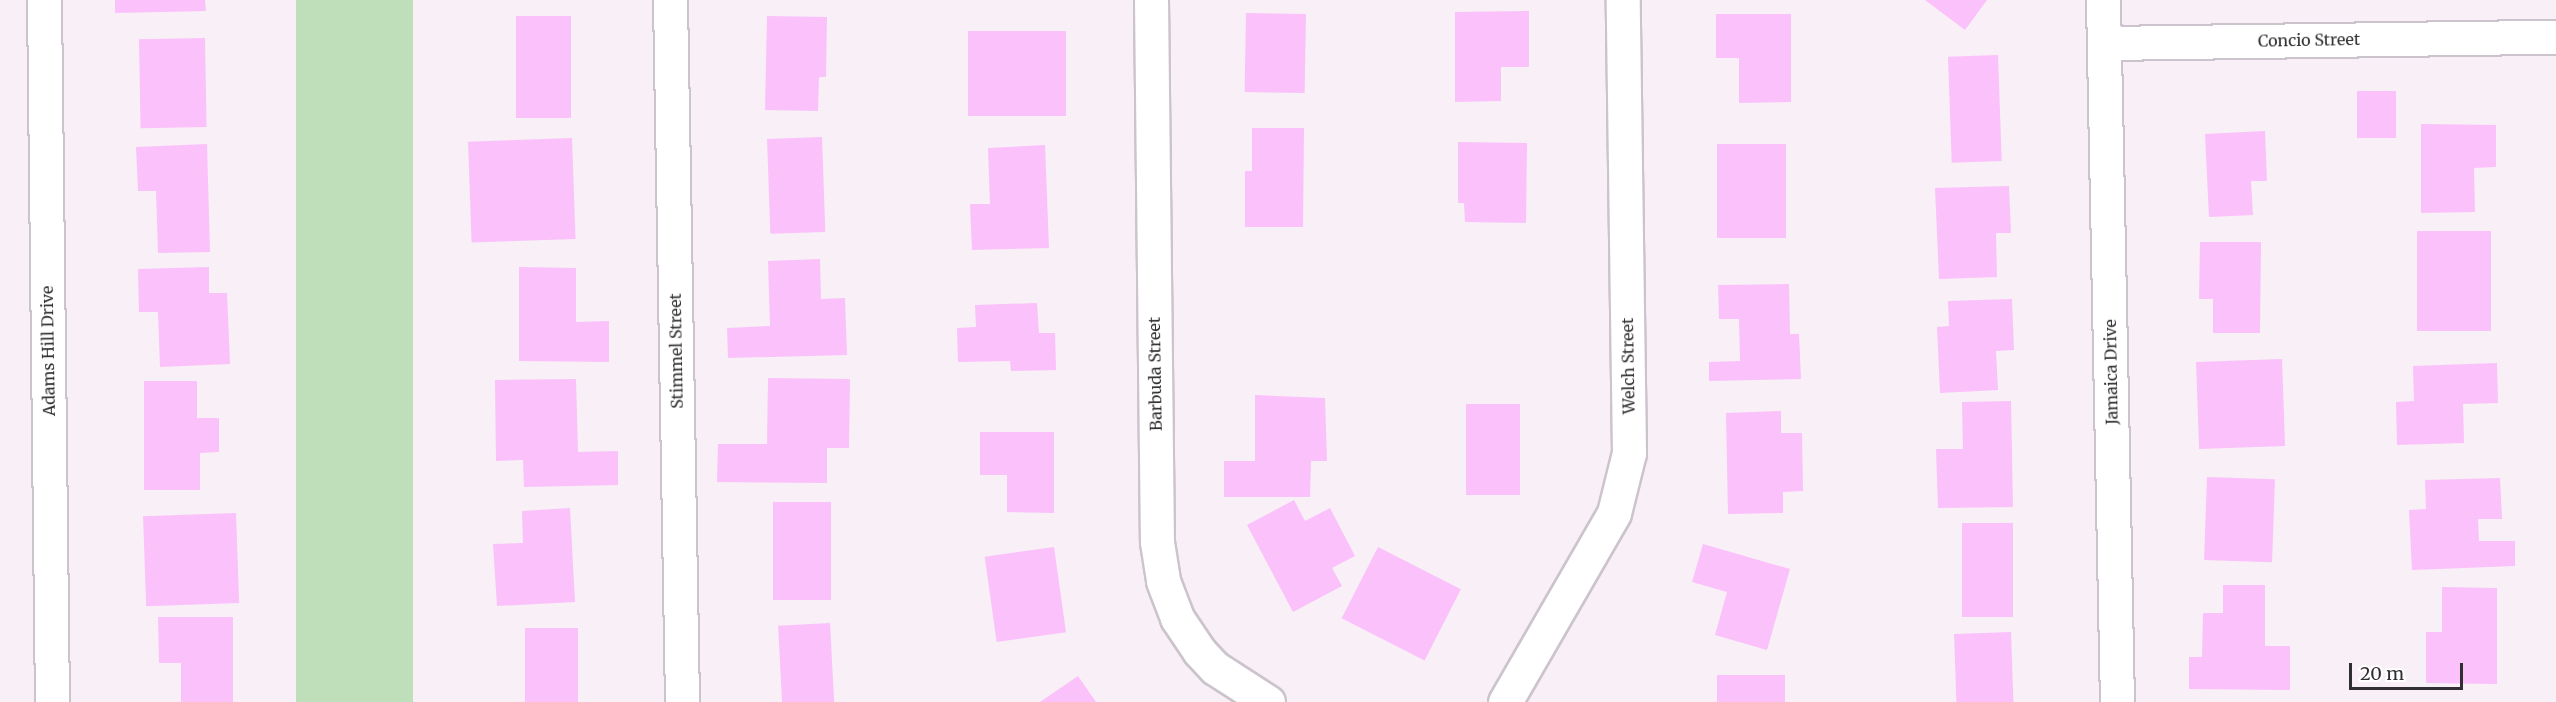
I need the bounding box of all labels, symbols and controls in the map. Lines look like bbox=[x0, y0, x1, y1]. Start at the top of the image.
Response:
street label: Concio Street bbox=[2258, 30, 2360, 50]
street label: Adams Hill Drive bbox=[37, 286, 59, 416]
street label: Stimmel Street bbox=[665, 293, 687, 409]
street label: Barbuda Street bbox=[1144, 317, 1166, 431]
street label: Welch Street bbox=[1618, 318, 1638, 414]
street label: Jamaica Drive bbox=[2100, 319, 2122, 425]
scale bar bbox=[2352, 651, 2466, 689]
text: 20 m bbox=[2360, 662, 2404, 685]

